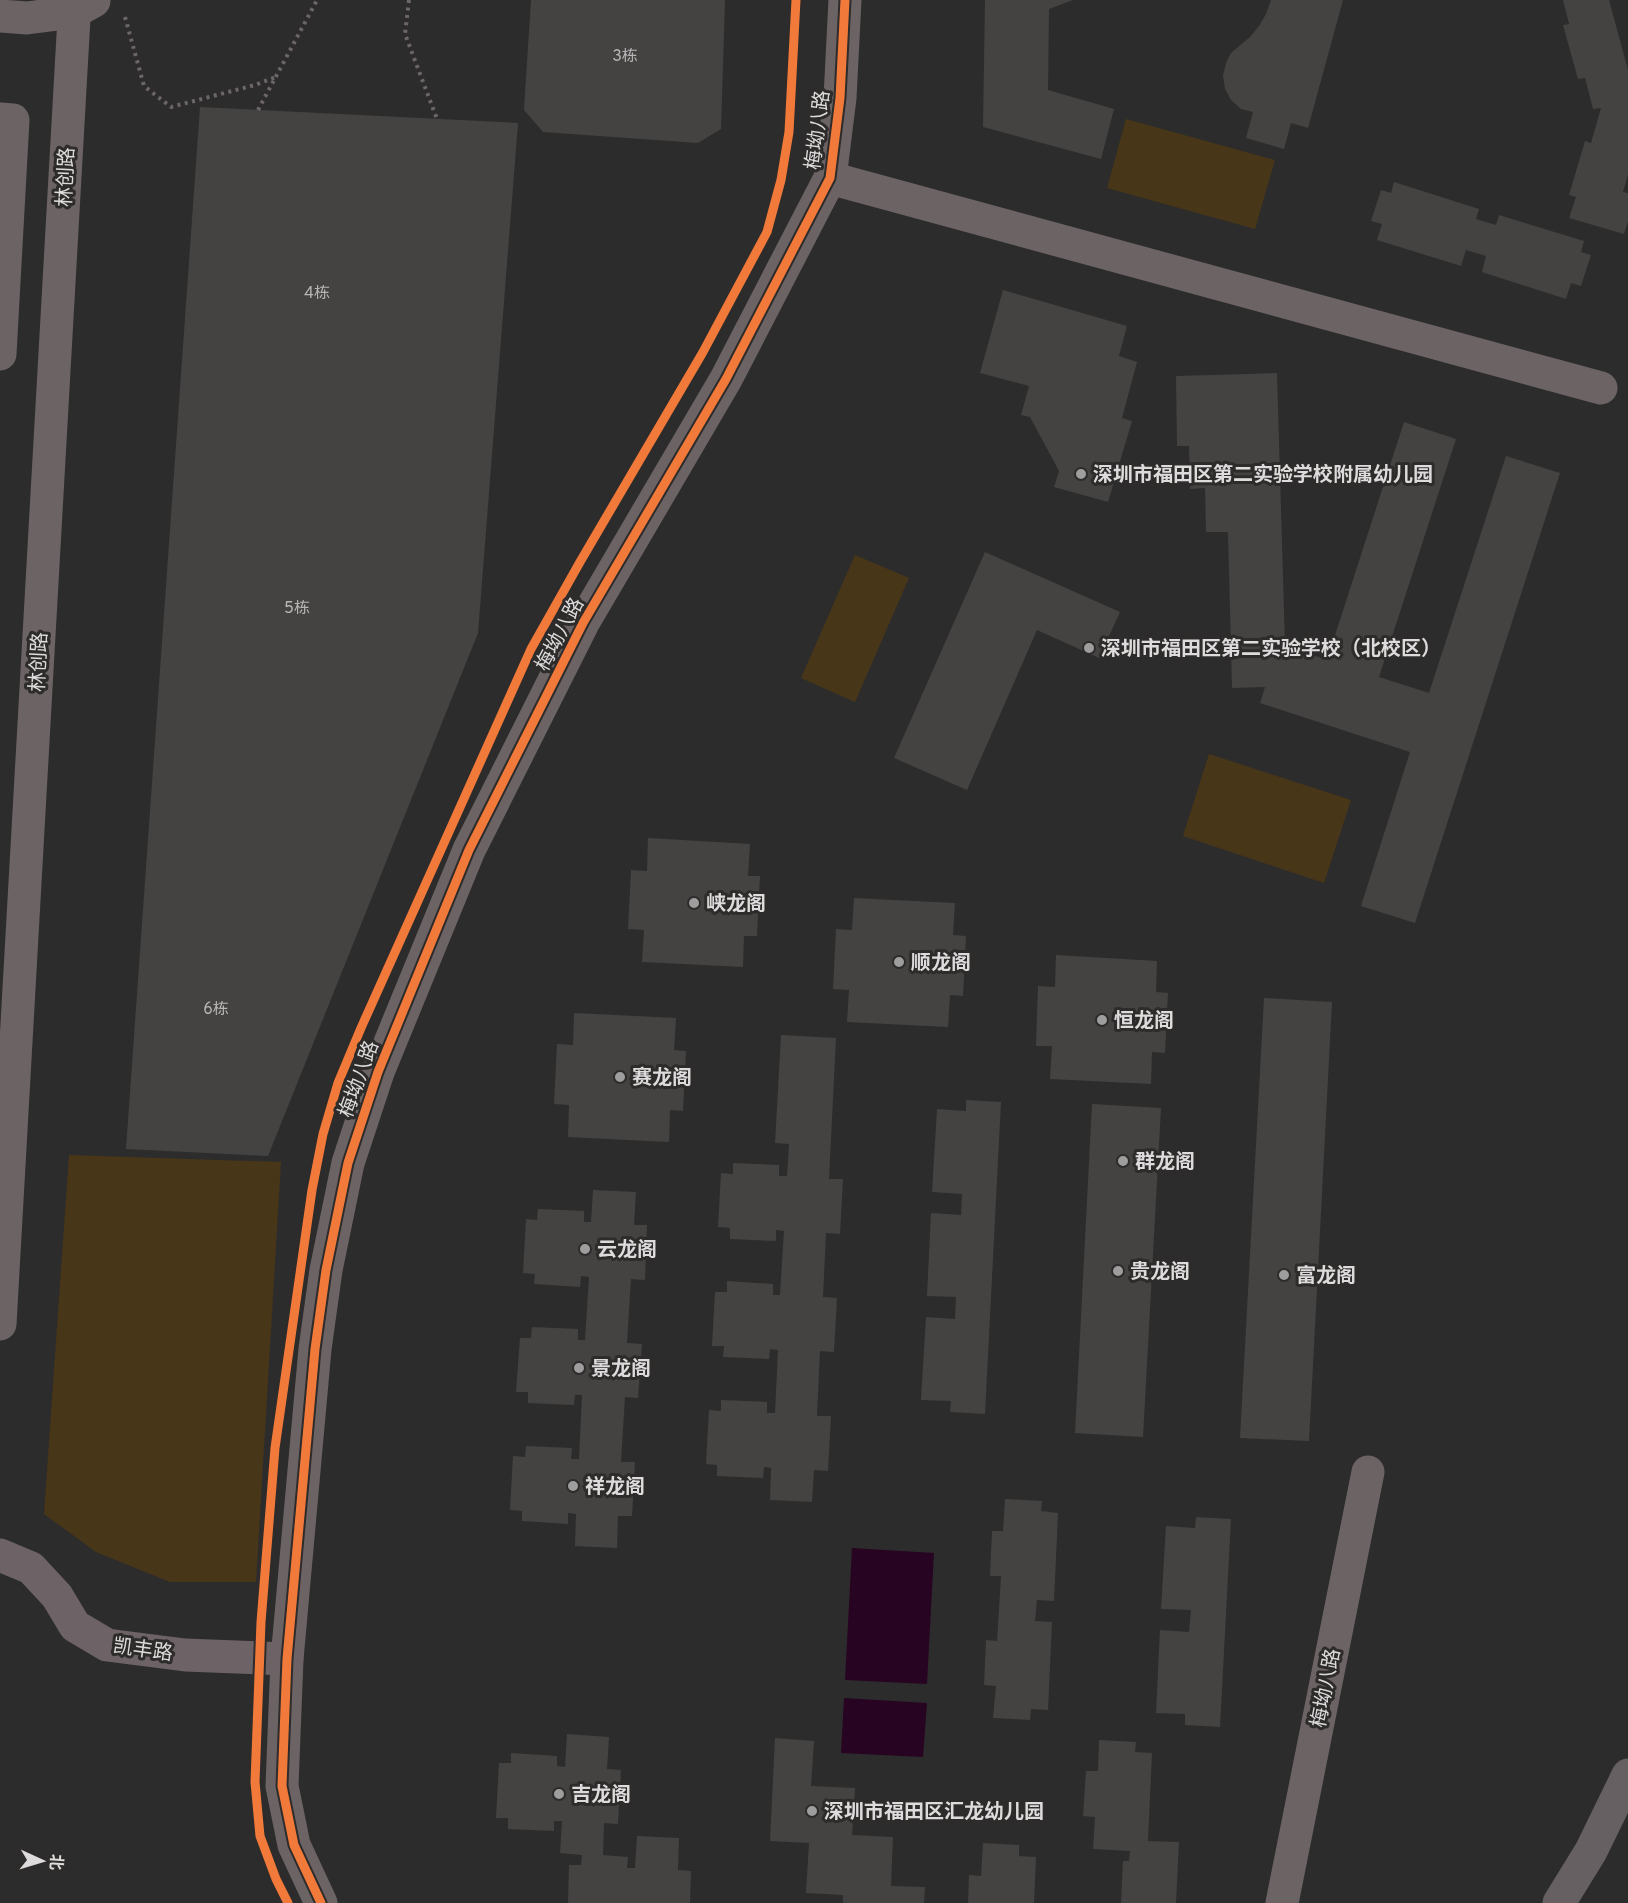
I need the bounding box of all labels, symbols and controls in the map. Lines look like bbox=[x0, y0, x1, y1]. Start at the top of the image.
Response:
house number: 3栋 bbox=[612, 47, 638, 67]
street label: 梅坳八路 bbox=[801, 89, 837, 172]
street label: 林创路 bbox=[52, 146, 82, 208]
house number: 4栋 bbox=[304, 284, 330, 304]
place label: 深圳市福田区第二实验学校附属幼儿园 bbox=[1093, 463, 1433, 489]
marker: 深圳市福田区第二实验学校附属幼儿园 bbox=[1074, 467, 1088, 481]
street label: 梅坳八路 bbox=[531, 594, 591, 676]
house number: 5栋 bbox=[284, 599, 310, 619]
street label: 林创路 bbox=[25, 631, 55, 693]
place label: 深圳市福田区第二实验学校（北校区） bbox=[1101, 637, 1441, 663]
marker: 深圳市福田区第二实验学校（北校区） bbox=[1082, 641, 1096, 655]
place label: 峡龙阁 bbox=[706, 892, 766, 918]
marker: 峡龙阁 bbox=[687, 896, 701, 910]
place label: 顺龙阁 bbox=[911, 951, 971, 977]
marker: 顺龙阁 bbox=[892, 955, 906, 969]
house number: 6栋 bbox=[203, 1000, 229, 1020]
place label: 恒龙阁 bbox=[1114, 1009, 1174, 1035]
marker: 恒龙阁 bbox=[1095, 1013, 1109, 1027]
street label: 梅坳八路 bbox=[334, 1038, 386, 1122]
place label: 赛龙阁 bbox=[632, 1066, 692, 1092]
marker: 赛龙阁 bbox=[613, 1070, 627, 1084]
place label: 群龙阁 bbox=[1135, 1150, 1195, 1176]
marker: 群龙阁 bbox=[1116, 1154, 1130, 1168]
place label: 云龙阁 bbox=[597, 1238, 657, 1264]
marker: 云龙阁 bbox=[578, 1242, 592, 1256]
place label: 贵龙阁 bbox=[1130, 1260, 1190, 1286]
marker: 贵龙阁 bbox=[1111, 1264, 1125, 1278]
place label: 富龙阁 bbox=[1296, 1264, 1356, 1290]
marker: 富龙阁 bbox=[1277, 1268, 1291, 1282]
place label: 景龙阁 bbox=[591, 1357, 651, 1383]
marker: 景龙阁 bbox=[572, 1361, 586, 1375]
place label: 祥龙阁 bbox=[585, 1475, 645, 1501]
marker: 祥龙阁 bbox=[566, 1479, 580, 1493]
street label: 凯丰路 bbox=[111, 1634, 174, 1668]
street label: 梅坳八路 bbox=[1307, 1647, 1347, 1730]
place label: 吉龙阁 bbox=[571, 1783, 631, 1809]
marker: 吉龙阁 bbox=[552, 1787, 566, 1801]
place label: 深圳市福田区汇龙幼儿园 bbox=[824, 1800, 1044, 1826]
marker: 深圳市福田区汇龙幼儿园 bbox=[805, 1804, 819, 1818]
north arrow bbox=[12, 1831, 72, 1891]
text: 北 bbox=[44, 1853, 66, 1871]

